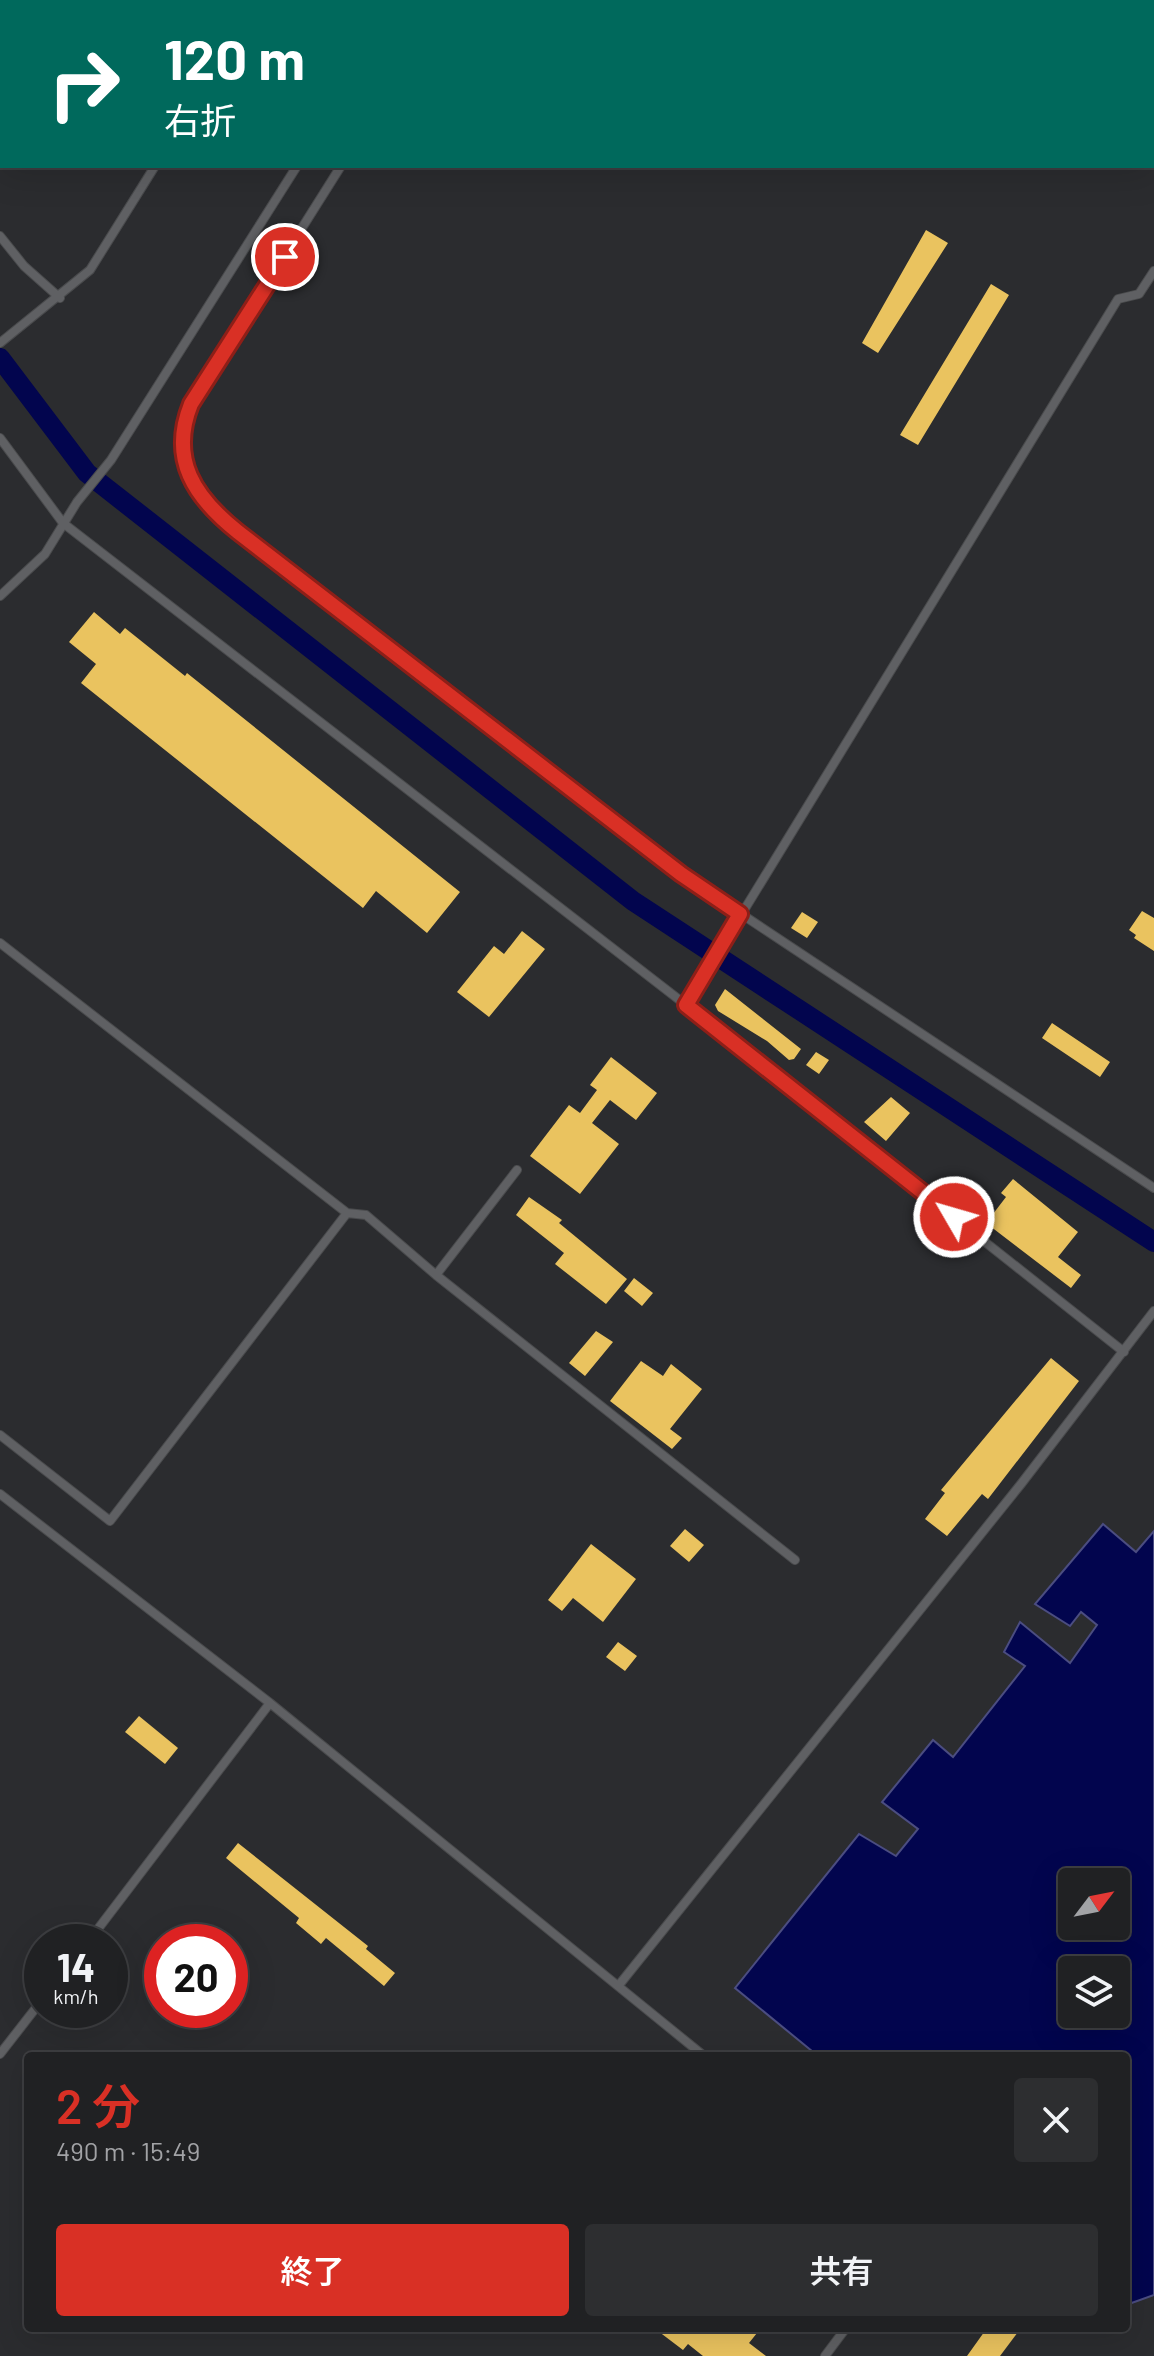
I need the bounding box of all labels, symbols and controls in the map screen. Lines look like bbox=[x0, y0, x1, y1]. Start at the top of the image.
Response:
text: 120 m bbox=[164, 24, 305, 91]
icon: right bbox=[32, 32, 136, 136]
text: 右折 bbox=[164, 98, 236, 141]
pin bbox=[251, 223, 319, 291]
icon: arrive bbox=[263, 235, 307, 279]
position arrow bbox=[912, 1175, 996, 1259]
north arrow bbox=[1058, 1868, 1130, 1940]
map controls bbox=[1058, 1868, 1130, 2028]
speed limit sign: 20 bbox=[144, 1924, 248, 2028]
text: 14 bbox=[57, 1942, 95, 1990]
button: layers bbox=[1058, 1956, 1130, 2028]
text: km/h bbox=[53, 1984, 99, 2008]
text: 2 分 bbox=[56, 2076, 140, 2134]
button: close bbox=[1014, 2078, 1098, 2162]
text: 490 m · 15:49 bbox=[56, 2135, 200, 2166]
button: 終了 bbox=[56, 2224, 569, 2316]
button: 共有 bbox=[585, 2224, 1098, 2316]

